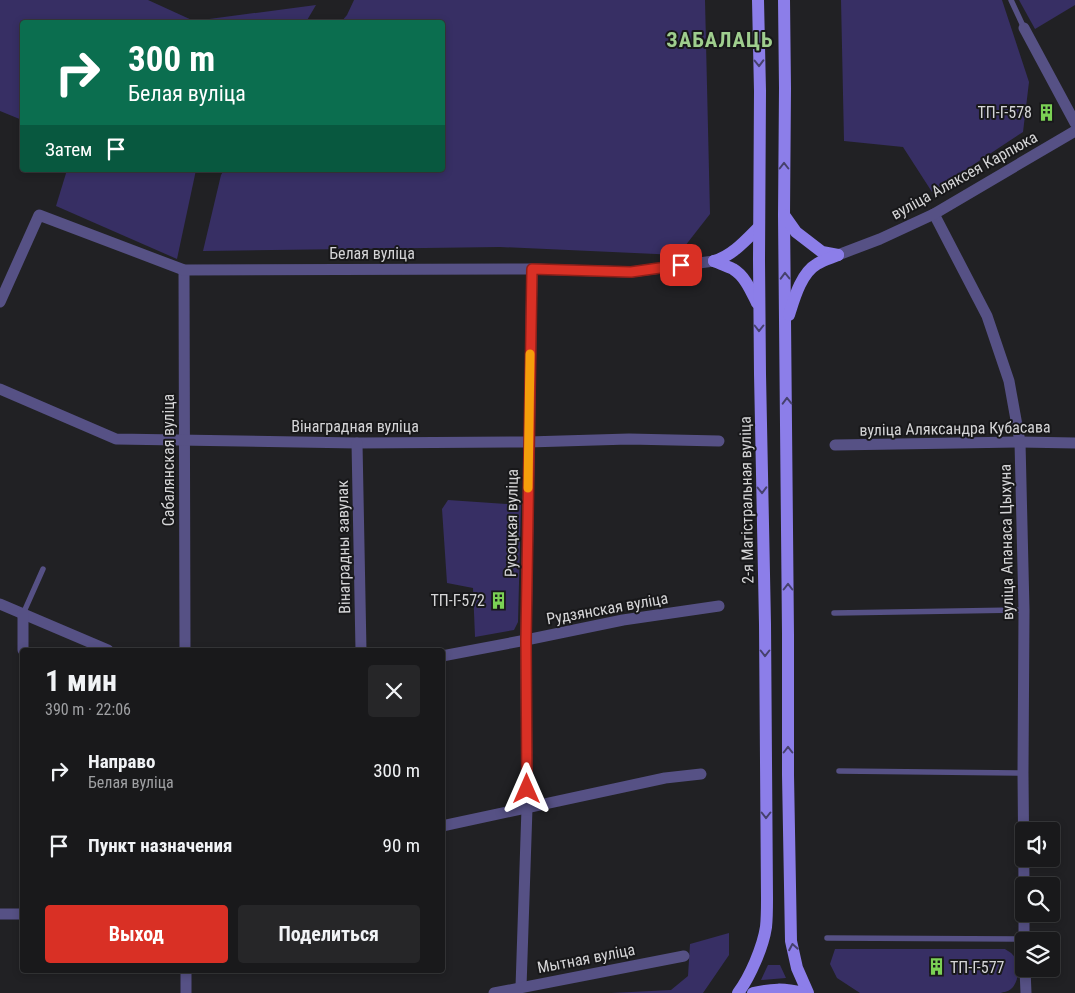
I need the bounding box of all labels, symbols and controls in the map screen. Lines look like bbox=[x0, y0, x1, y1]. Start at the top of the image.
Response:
district label: ЗАБАЛАЦЬ bbox=[666, 28, 774, 52]
text: 300 m bbox=[128, 39, 215, 80]
icon: right bbox=[45, 40, 110, 105]
one-way arrow bbox=[754, 59, 765, 67]
text: Белая вуліца bbox=[128, 81, 246, 106]
building icon: ТП-Г-578 bbox=[1036, 102, 1056, 122]
place label: ТП-Г-578 bbox=[978, 103, 1032, 122]
street label: вуліца Аляксея Карпюка bbox=[888, 127, 1041, 224]
icon: arrive bbox=[102, 135, 130, 163]
text: Затем bbox=[45, 138, 92, 161]
one-way arrow bbox=[779, 162, 789, 170]
street label: Белая вуліца bbox=[329, 244, 415, 263]
pin bbox=[660, 244, 702, 286]
icon: arrive bbox=[667, 251, 695, 279]
one-way arrow bbox=[780, 271, 790, 279]
one-way arrow bbox=[754, 324, 764, 332]
street label: Сабалянская вуліца bbox=[159, 394, 178, 526]
one-way arrow bbox=[782, 397, 792, 404]
street label: 2-я Магістральная вуліца bbox=[736, 416, 757, 584]
street label: Вінаградная вуліца bbox=[291, 417, 419, 436]
street label: вуліца Аляксандра Кубасава bbox=[859, 417, 1051, 440]
street label: вуліца Апанаса Цыхуна bbox=[996, 464, 1017, 620]
street label: Русоцкая вуліца bbox=[501, 469, 522, 577]
street label: Вінаградны завулак bbox=[333, 480, 354, 614]
one-way arrow bbox=[757, 487, 767, 495]
one-way arrow bbox=[783, 583, 793, 590]
street label: Рудзянская вуліца bbox=[545, 588, 669, 629]
building icon: ТП-Г-572 bbox=[489, 590, 509, 610]
place label: ТП-Г-572 bbox=[431, 591, 485, 610]
one-way arrow bbox=[760, 650, 770, 657]
text: 1 мин bbox=[45, 663, 117, 698]
button: close bbox=[368, 665, 420, 717]
text: 390 m · 22:06 bbox=[45, 700, 131, 719]
one-way arrow bbox=[783, 745, 793, 753]
text: Направо bbox=[88, 750, 155, 773]
icon: right bbox=[45, 757, 73, 785]
text: 300 m bbox=[373, 759, 420, 782]
position arrow bbox=[500, 762, 552, 814]
text: Белая вуліца bbox=[88, 773, 174, 792]
one-way arrow bbox=[761, 812, 771, 820]
map controls bbox=[1015, 822, 1060, 977]
button: sound bbox=[1015, 822, 1060, 867]
icon: arrive bbox=[45, 832, 73, 860]
text: Пункт назначения bbox=[88, 834, 232, 857]
text: 90 m bbox=[383, 834, 420, 857]
button: search bbox=[1015, 877, 1060, 922]
button: Выход bbox=[45, 905, 228, 963]
button: Поделиться bbox=[238, 905, 420, 963]
button: layers bbox=[1015, 932, 1060, 977]
street label: Мытная вуліца bbox=[536, 940, 637, 977]
one-way arrow bbox=[788, 943, 798, 951]
building icon: ТП-Г-577 bbox=[926, 957, 946, 977]
place label: ТП-Г-577 bbox=[950, 958, 1005, 977]

